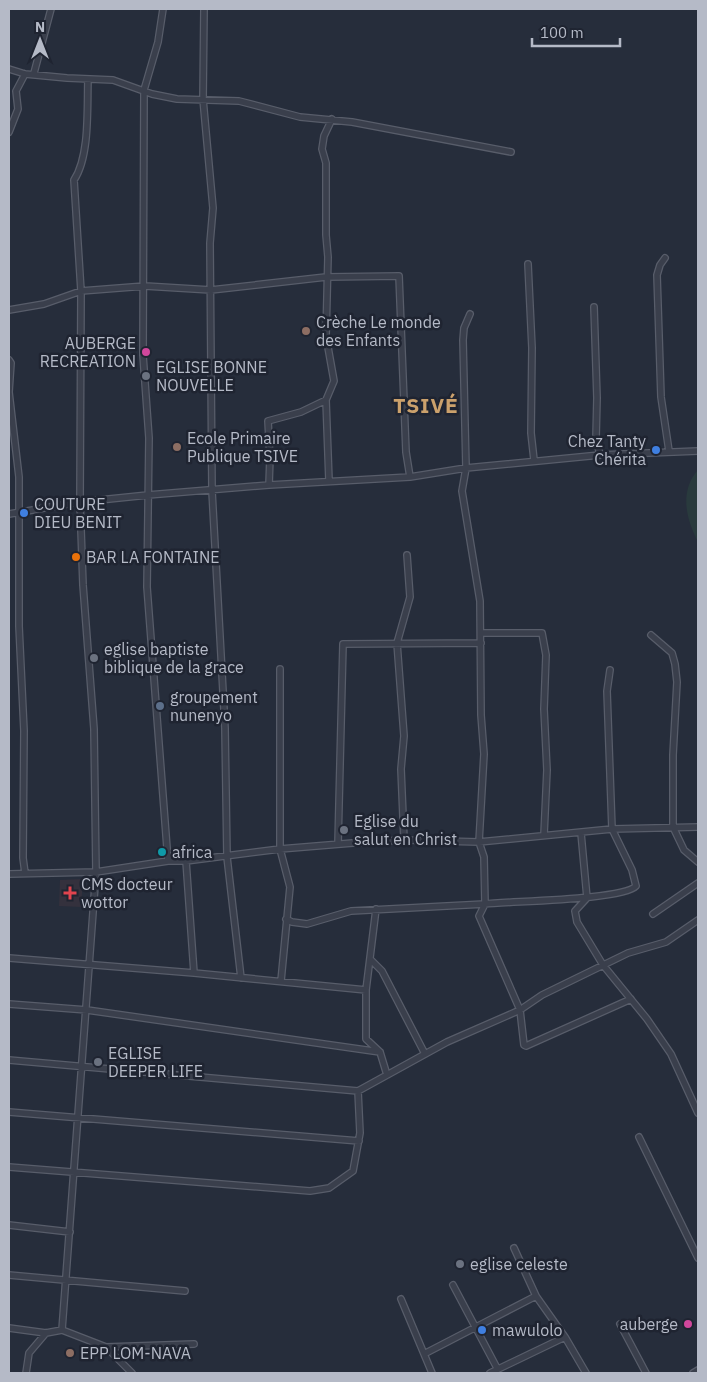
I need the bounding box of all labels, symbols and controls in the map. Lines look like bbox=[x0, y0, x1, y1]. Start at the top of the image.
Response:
north arrow bbox=[15, 15, 65, 65]
scale bar bbox=[532, 15, 620, 47]
text: N bbox=[35, 18, 45, 36]
text: 100 m bbox=[540, 23, 584, 42]
place label: Crèche Le monde des Enfants bbox=[316, 312, 441, 350]
marker: Crèche Le monde des Enfants bbox=[300, 325, 312, 337]
place label: AUBERGE RECREATION bbox=[40, 333, 136, 371]
marker: AUBERGE RECREATION bbox=[140, 346, 152, 358]
place label: EGLISE BONNE NOUVELLE bbox=[156, 357, 267, 395]
marker: EGLISE BONNE NOUVELLE bbox=[140, 370, 152, 382]
district label: TSIVÉ bbox=[393, 391, 459, 419]
place label: Ecole Primaire Publique TSIVE bbox=[187, 428, 298, 466]
place label: Chez Tanty Chérita bbox=[568, 431, 646, 469]
marker: Ecole Primaire Publique TSIVE bbox=[171, 441, 183, 453]
marker: Chez Tanty Chérita bbox=[650, 444, 662, 456]
place label: COUTURE DIEU BENIT bbox=[34, 494, 122, 532]
marker: COUTURE DIEU BENIT bbox=[18, 507, 30, 519]
place label: BAR LA FONTAINE bbox=[86, 547, 220, 567]
marker: BAR LA FONTAINE bbox=[70, 551, 82, 563]
place label: eglise baptiste biblique de la grace bbox=[104, 639, 244, 677]
marker: eglise baptiste biblique de la grace bbox=[88, 652, 100, 664]
place label: groupement nunenyo bbox=[170, 687, 258, 725]
marker: groupement nunenyo bbox=[154, 700, 166, 712]
place label: Eglise du salut en Christ bbox=[354, 811, 457, 849]
marker: Eglise du salut en Christ bbox=[338, 824, 350, 836]
place label: africa bbox=[172, 842, 213, 862]
marker: africa bbox=[156, 846, 168, 858]
place label: CMS docteur wottor bbox=[81, 874, 173, 912]
marker: CMS docteur wottor bbox=[63, 886, 77, 900]
place label: EGLISE DEEPER LIFE bbox=[108, 1043, 203, 1081]
marker: EGLISE DEEPER LIFE bbox=[92, 1056, 104, 1068]
place label: eglise celeste bbox=[470, 1254, 568, 1274]
marker: eglise celeste bbox=[454, 1258, 466, 1270]
place label: auberge bbox=[620, 1314, 678, 1334]
marker: auberge bbox=[682, 1318, 694, 1330]
place label: mawulolo bbox=[492, 1320, 563, 1340]
marker: mawulolo bbox=[476, 1324, 488, 1336]
place label: EPP LOM-NAVA bbox=[80, 1343, 191, 1363]
marker: EPP LOM-NAVA bbox=[64, 1347, 76, 1359]

